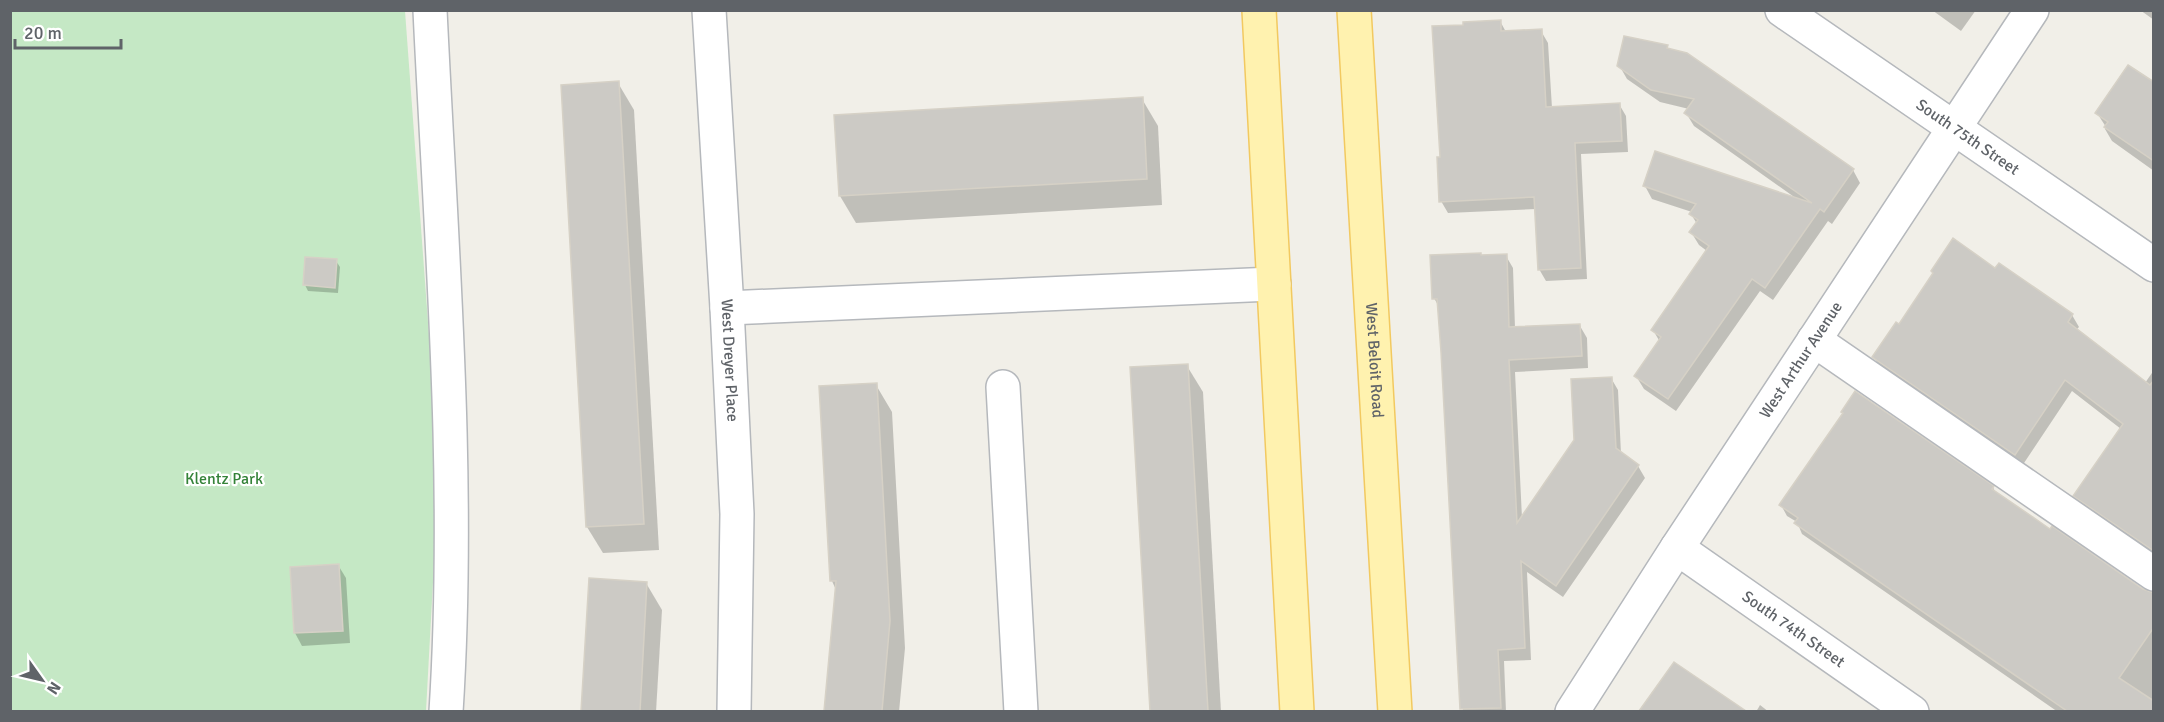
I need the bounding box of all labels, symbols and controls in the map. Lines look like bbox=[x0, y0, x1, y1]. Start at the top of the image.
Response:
scale bar bbox=[15, 12, 122, 50]
text: 20 m bbox=[24, 22, 62, 44]
street label: South 75th Street bbox=[1912, 95, 2023, 180]
street label: West Dreyer Place bbox=[716, 298, 743, 422]
street label: West Arthur Avenue bbox=[1755, 298, 1847, 422]
street label: West Beloit Road bbox=[1361, 302, 1388, 419]
park label: Klentz Park bbox=[185, 469, 263, 489]
street label: South 74th Street bbox=[1738, 587, 1849, 672]
north arrow bbox=[12, 650, 72, 710]
text: N bbox=[42, 678, 65, 698]

